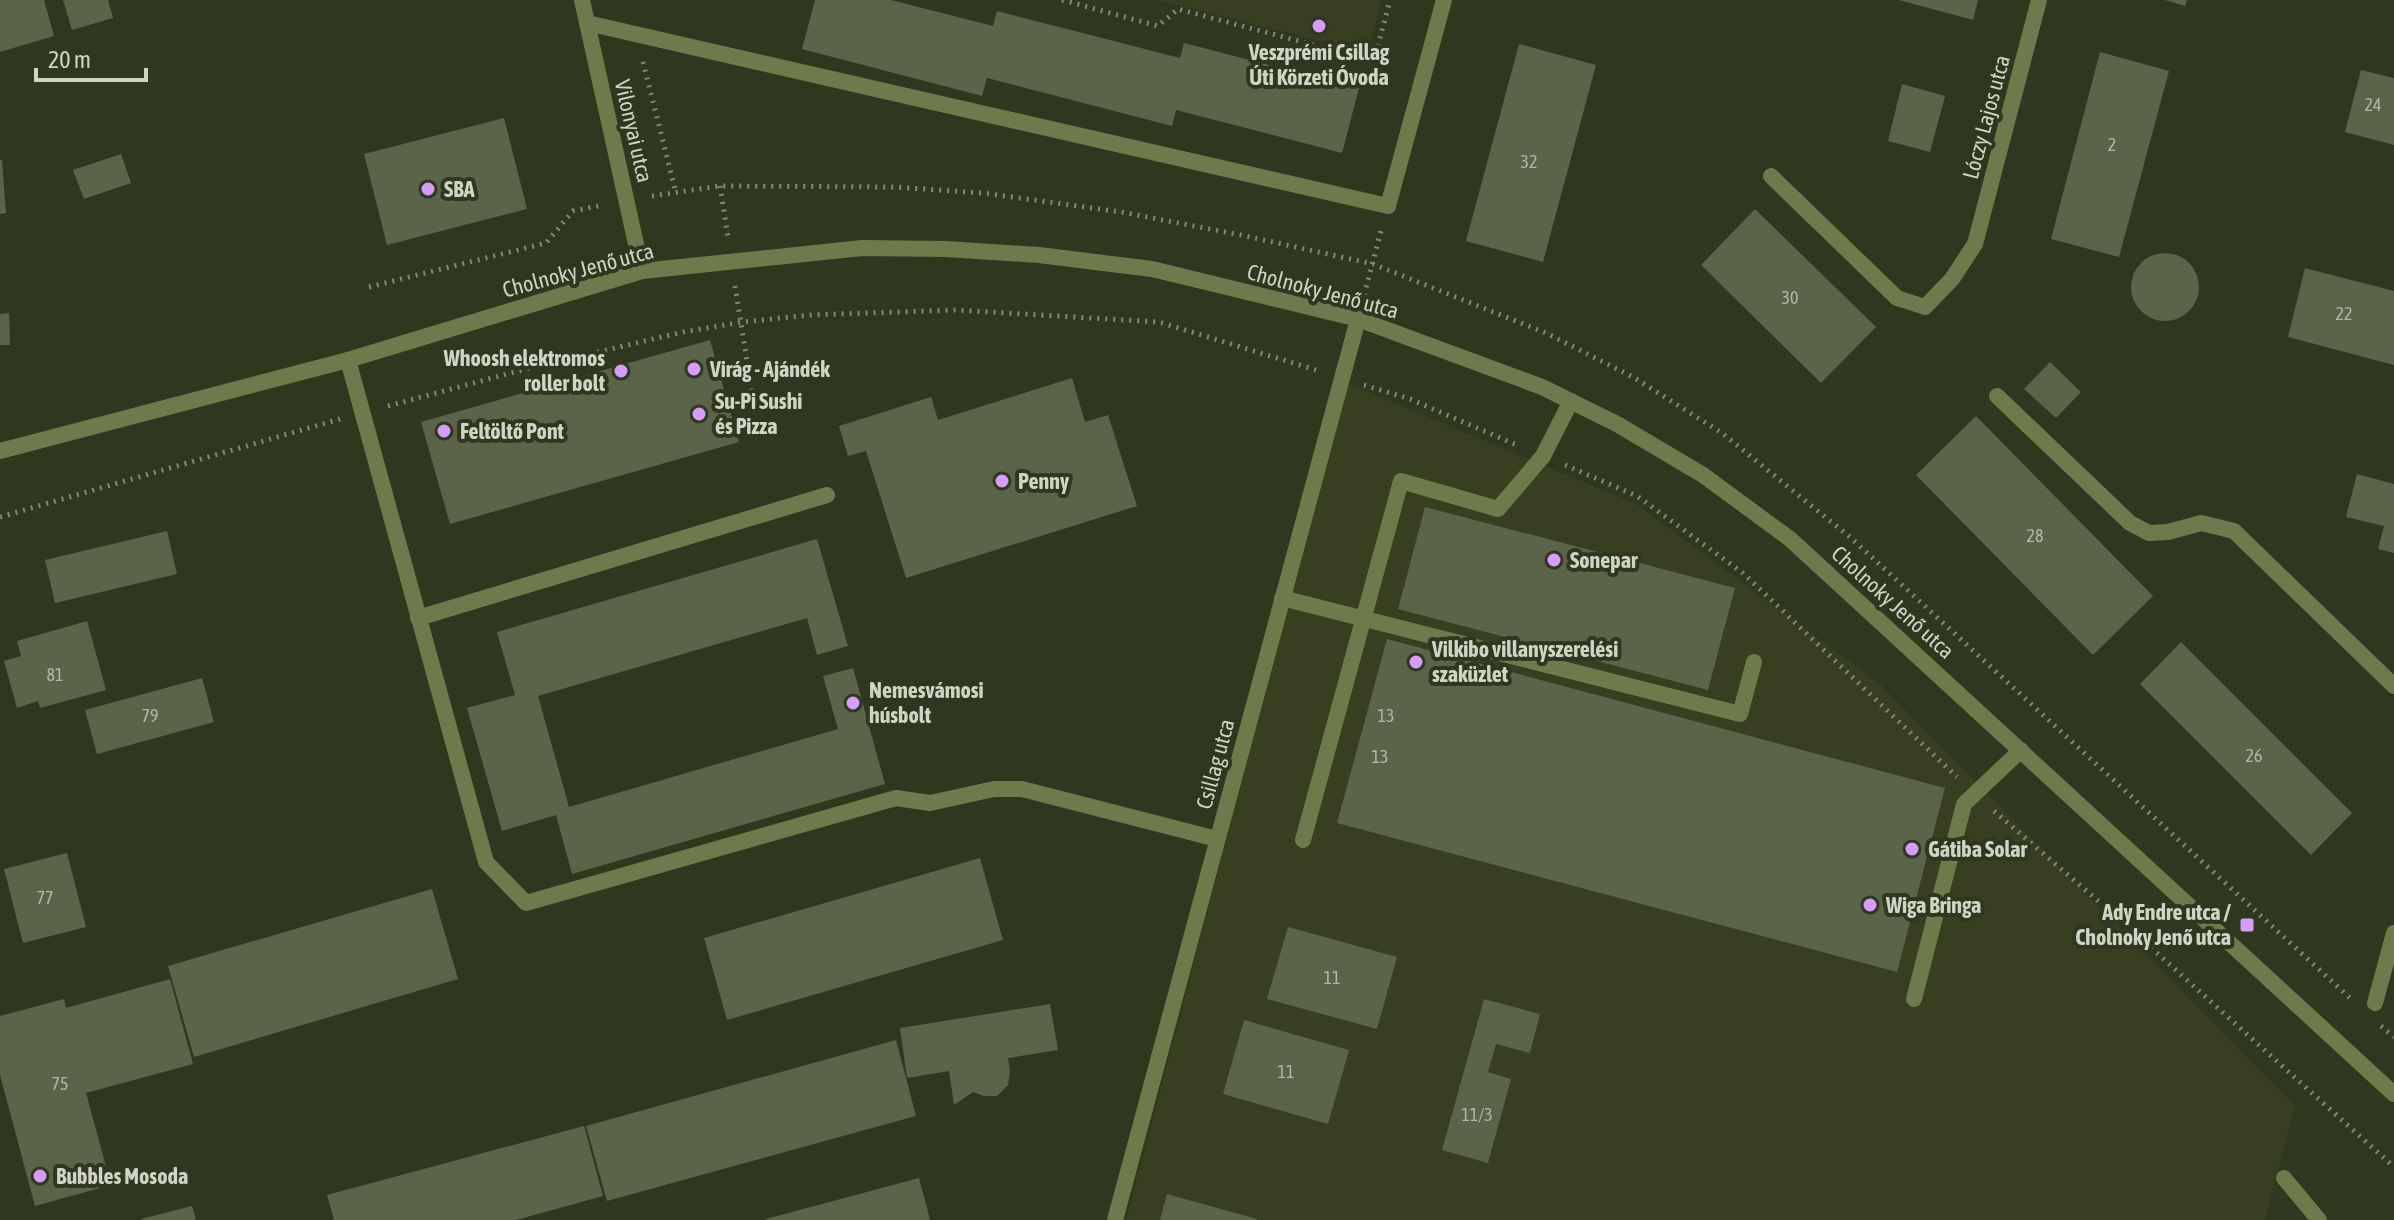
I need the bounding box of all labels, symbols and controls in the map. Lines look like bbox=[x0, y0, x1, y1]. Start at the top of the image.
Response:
marker: Veszprémi Csillag Úti Körzeti Óvoda bbox=[1310, 17, 1328, 35]
scale bar bbox=[36, 32, 146, 82]
place label: Veszprémi Csillag Úti Körzeti Óvoda bbox=[1248, 39, 1390, 90]
text: 20 m bbox=[48, 46, 91, 73]
street label: Lóczy Lajos utca bbox=[1957, 52, 2015, 182]
street label: Vilonyai utca bbox=[610, 77, 658, 185]
house number: 24 bbox=[2365, 94, 2381, 115]
house number: 2 bbox=[2108, 134, 2116, 155]
house number: 32 bbox=[1521, 151, 1537, 172]
place label: SBA bbox=[444, 176, 475, 202]
marker: SBA bbox=[419, 180, 437, 198]
street label: Cholnoky Jenő utca bbox=[499, 237, 657, 303]
street label: Cholnoky Jenő utca bbox=[1244, 258, 1402, 324]
house number: 30 bbox=[1782, 287, 1798, 308]
house number: 22 bbox=[2336, 303, 2352, 324]
place label: Whoosh elektromos roller bolt bbox=[443, 345, 606, 396]
place label: Virág - Ajándék bbox=[709, 356, 830, 382]
marker: Virág - Ajándék bbox=[685, 360, 703, 378]
marker: Whoosh elektromos roller bolt bbox=[612, 362, 630, 380]
place label: Su-Pi Sushi és Pizza bbox=[715, 388, 802, 439]
marker: Su-Pi Sushi és Pizza bbox=[690, 405, 708, 423]
place label: Feltöltő Pont bbox=[460, 418, 565, 444]
marker: Feltöltő Pont bbox=[435, 422, 453, 440]
place label: Penny bbox=[1018, 468, 1069, 494]
marker: Penny bbox=[993, 472, 1011, 490]
house number: 28 bbox=[2027, 525, 2043, 546]
street label: Cholnoky Jenő utca bbox=[1826, 540, 1960, 664]
place label: Sonepar bbox=[1570, 547, 1638, 573]
marker: Sonepar bbox=[1545, 551, 1563, 569]
place label: Vilkibo villanyszerelési szaküzlet bbox=[1431, 636, 1618, 687]
marker: Vilkibo villanyszerelési szaküzlet bbox=[1407, 653, 1425, 671]
house number: 81 bbox=[47, 664, 63, 685]
place label: Nemesvámosi húsbolt bbox=[869, 677, 984, 728]
marker: Nemesvámosi húsbolt bbox=[844, 694, 862, 712]
house number: 79 bbox=[142, 705, 158, 726]
house number: 13 bbox=[1378, 705, 1394, 726]
street label: Csillag utca bbox=[1191, 716, 1239, 812]
house number: 26 bbox=[2246, 745, 2262, 766]
house number: 13 bbox=[1372, 746, 1388, 767]
place label: Gátiba Solar bbox=[1928, 836, 2028, 862]
marker: Gátiba Solar bbox=[1903, 840, 1921, 858]
house number: 77 bbox=[37, 887, 53, 908]
place label: Wiga Bringa bbox=[1885, 892, 1981, 918]
marker: Wiga Bringa bbox=[1861, 896, 1879, 914]
place label: Ady Endre utca / Cholnoky Jenő utca bbox=[2075, 899, 2232, 950]
marker: Ady Endre utca / Cholnoky Jenő utca bbox=[2238, 916, 2256, 934]
house number: 11 bbox=[1324, 967, 1340, 988]
house number: 11 bbox=[1278, 1061, 1294, 1082]
house number: 75 bbox=[52, 1073, 68, 1094]
house number: 11/3 bbox=[1461, 1104, 1493, 1125]
place label: Bubbles Mosoda bbox=[56, 1163, 188, 1189]
marker: Bubbles Mosoda bbox=[31, 1167, 49, 1185]

